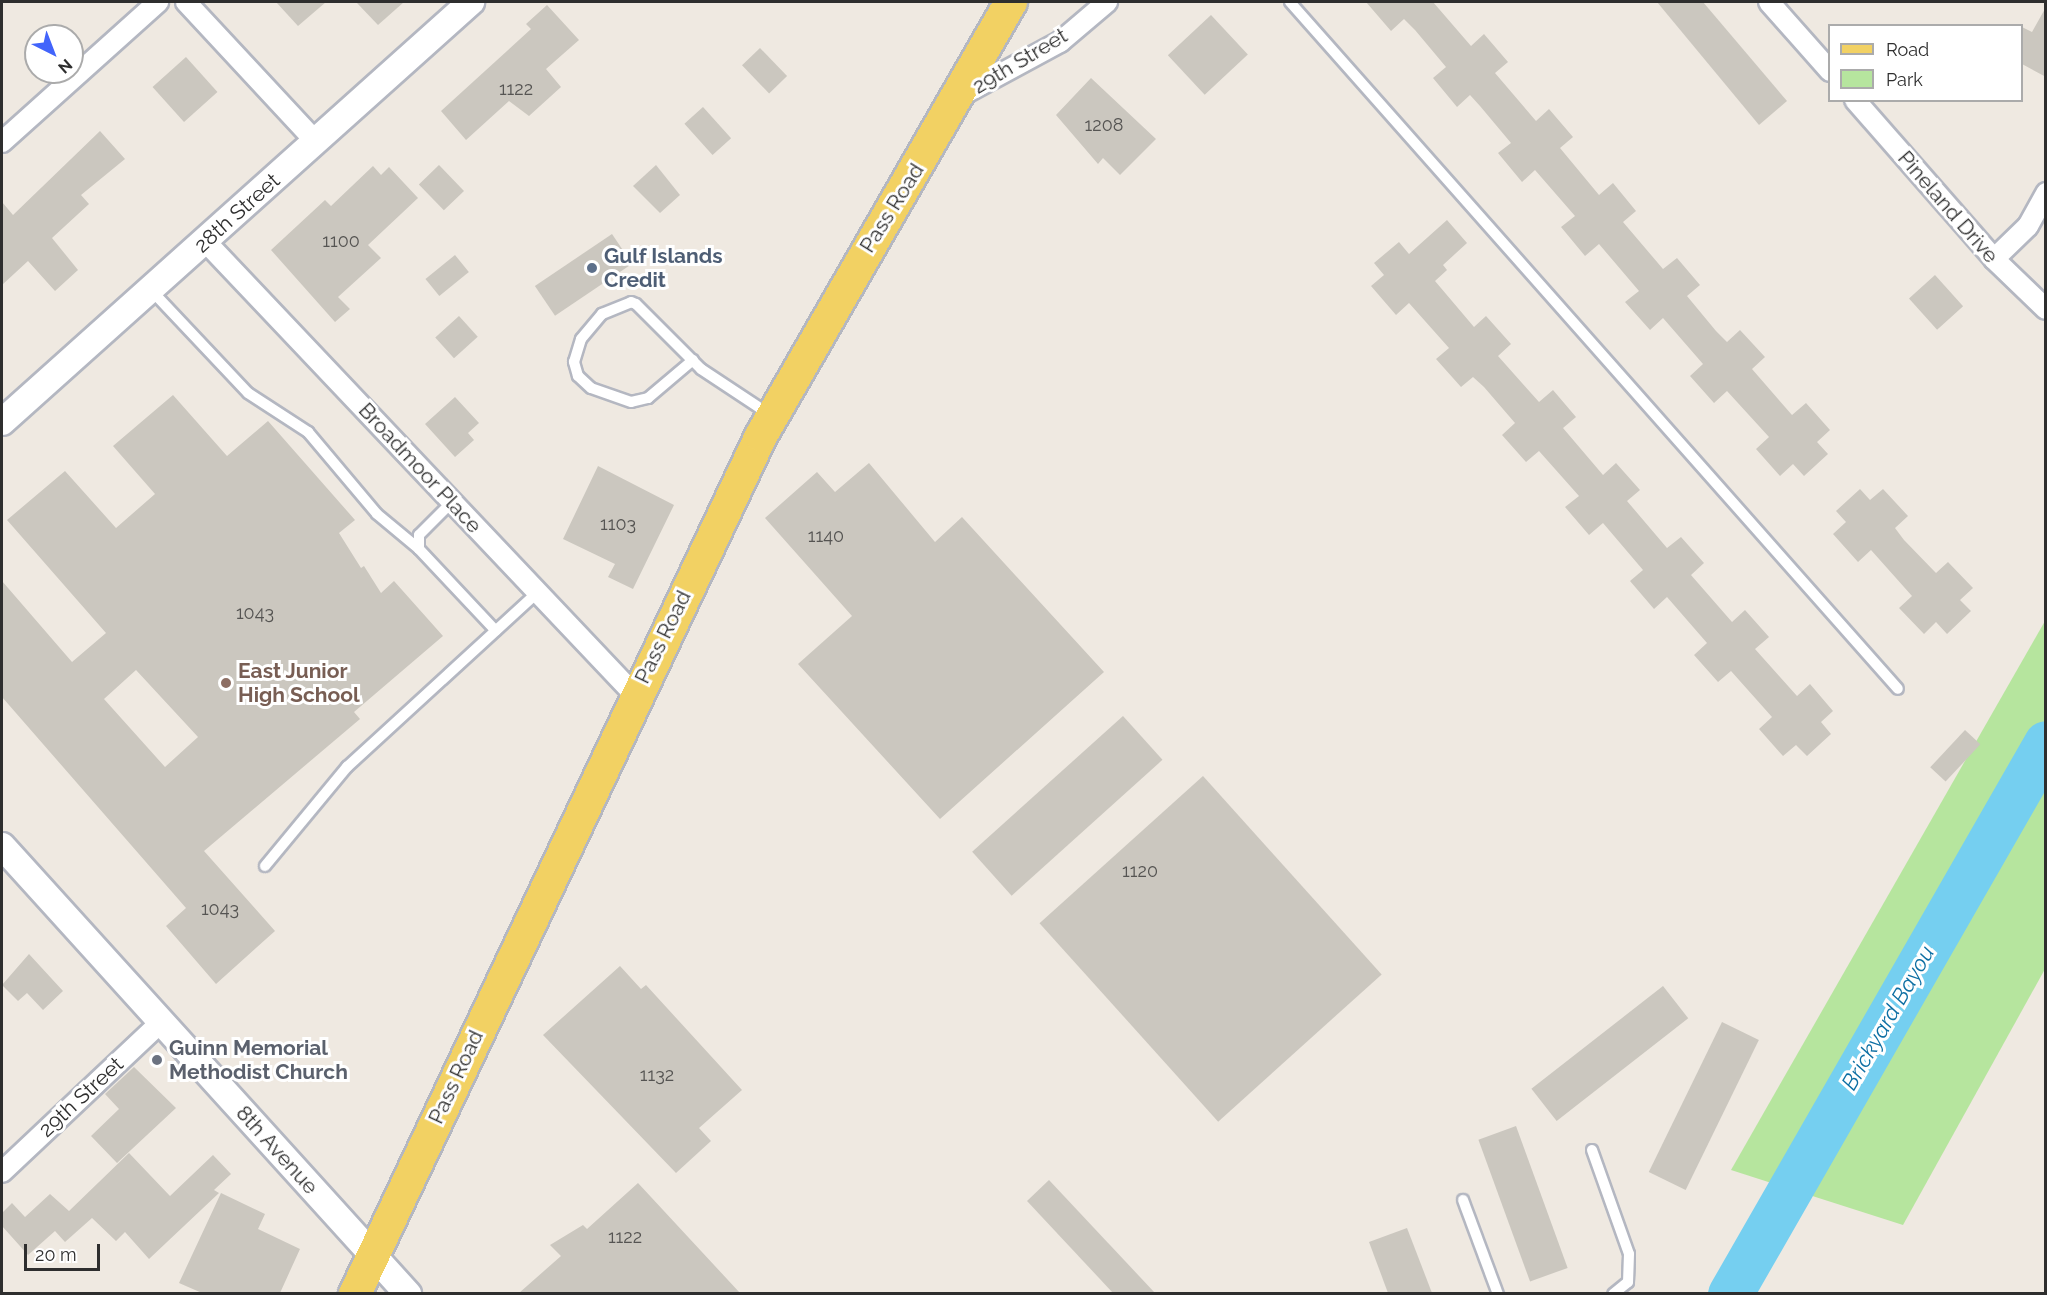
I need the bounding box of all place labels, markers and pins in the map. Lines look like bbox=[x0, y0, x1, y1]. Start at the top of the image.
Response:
place label: Gulf Islands Credit bbox=[604, 243, 723, 293]
marker: Gulf Islands Credit bbox=[585, 261, 599, 275]
place label: East Junior High School bbox=[238, 658, 360, 708]
marker: East Junior High School bbox=[219, 676, 233, 690]
place label: Guinn Memorial Methodist Church bbox=[169, 1035, 348, 1085]
marker: Guinn Memorial Methodist Church bbox=[150, 1053, 164, 1067]

